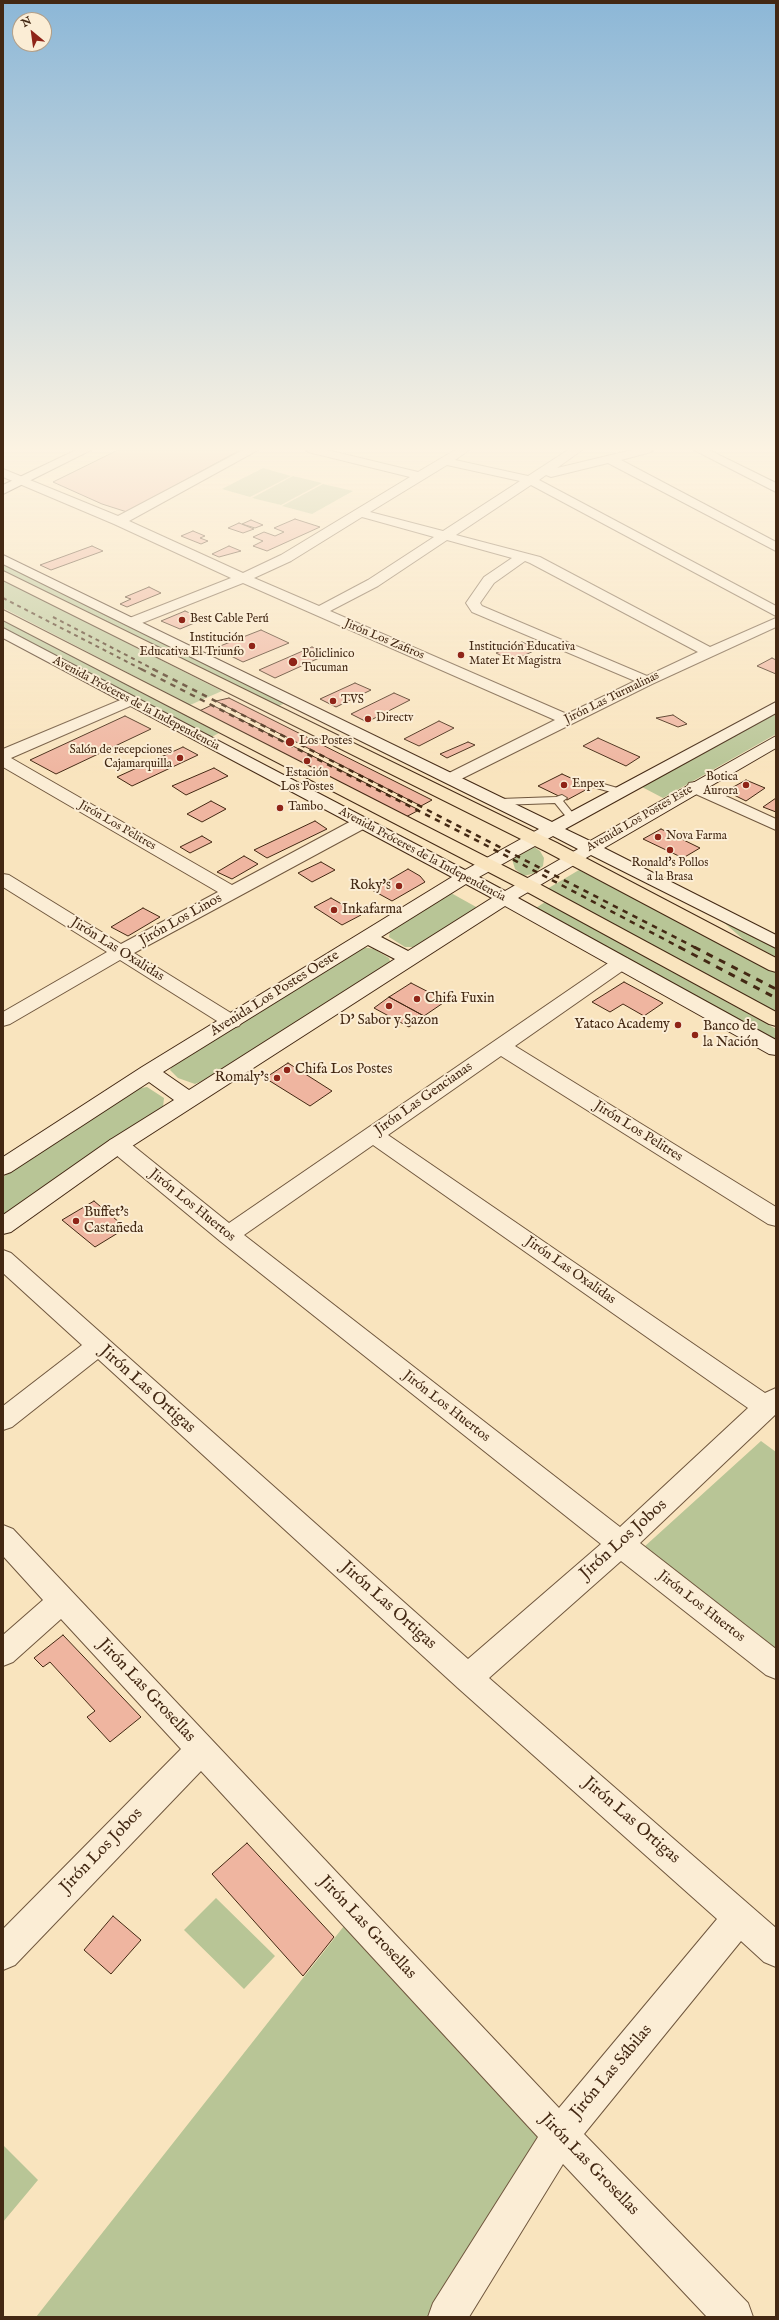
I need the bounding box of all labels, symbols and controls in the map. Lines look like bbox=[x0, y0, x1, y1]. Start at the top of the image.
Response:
north arrow bbox=[12, 12, 52, 52]
text: N bbox=[19, 14, 34, 31]
place label: Best Cable Perú bbox=[190, 613, 269, 627]
marker: Best Cable Perú bbox=[177, 615, 187, 625]
street label: Jirón Los Zafiros bbox=[342, 617, 426, 663]
place label: Institución Educativa El Triunfo bbox=[139, 632, 244, 660]
marker: Institución Educativa El Triunfo bbox=[247, 641, 257, 651]
place label: Institución Educativa Mater Et Magistra bbox=[469, 641, 575, 669]
place label: Policlinico Tucuman bbox=[302, 648, 354, 676]
marker: Institución Educativa Mater Et Magistra bbox=[456, 650, 466, 660]
street label: Avenida Próceres de la Independencia bbox=[50, 654, 222, 754]
marker: Policlinico Tucuman bbox=[287, 656, 299, 668]
street label: Jirón Las Turmalinas bbox=[562, 669, 662, 727]
place label: TVS bbox=[341, 694, 364, 708]
marker: TVS bbox=[328, 696, 338, 706]
place label: Directv bbox=[376, 712, 413, 726]
marker: Directv bbox=[363, 714, 373, 724]
place label: Los Postes bbox=[299, 735, 352, 749]
marker: Los Postes bbox=[284, 736, 296, 748]
place label: Salón de recepciones Cajamarquilla bbox=[70, 744, 172, 772]
marker: Salón de recepciones Cajamarquilla bbox=[175, 753, 185, 763]
marker: Estación Los Postes bbox=[302, 756, 312, 766]
place label: Estación Los Postes bbox=[280, 767, 334, 795]
place label: Botica Aurora bbox=[703, 771, 738, 799]
place label: Enpex bbox=[572, 778, 605, 792]
marker: Enpex bbox=[559, 780, 569, 790]
marker: Botica Aurora bbox=[741, 780, 751, 790]
street label: Avenida Los Postes Este bbox=[584, 783, 696, 855]
street label: Jirón Los Pelitres bbox=[76, 798, 158, 854]
place label: Tambo bbox=[288, 801, 323, 815]
marker: Tambo bbox=[275, 803, 285, 813]
street label: Avenida Próceres de la Independencia bbox=[336, 805, 508, 905]
place label: Nova Farma bbox=[666, 830, 727, 844]
marker: Nova Farma bbox=[653, 832, 663, 842]
marker: Ronald's Pollos a la Brasa bbox=[665, 845, 675, 855]
place label: Ronald's Pollos a la Brasa bbox=[631, 857, 709, 885]
place label: Roky's bbox=[350, 878, 391, 894]
marker: Roky's bbox=[394, 881, 404, 891]
street label: Jirón Los Linos bbox=[137, 890, 225, 950]
place label: Inkafarma bbox=[342, 902, 402, 918]
marker: Inkafarma bbox=[329, 905, 339, 915]
street label: Jirón Las Oxalidas bbox=[67, 915, 167, 985]
street label: Avenida Los Postes Oeste bbox=[207, 947, 343, 1041]
place label: Chifa Fuxin bbox=[425, 991, 494, 1007]
marker: Chifa Fuxin bbox=[412, 994, 422, 1004]
marker: D' Sabor y Sazon bbox=[384, 1001, 394, 1011]
place label: D' Sabor y Sazon bbox=[339, 1013, 439, 1029]
place label: Yataco Academy bbox=[574, 1017, 670, 1033]
place label: Banco de la Nación bbox=[703, 1019, 758, 1052]
marker: Yataco Academy bbox=[673, 1020, 683, 1030]
marker: Banco de la Nación bbox=[690, 1030, 700, 1040]
street label: Jirón Las Gencianas bbox=[372, 1059, 476, 1139]
place label: Chifa Los Postes bbox=[295, 1062, 392, 1078]
marker: Chifa Los Postes bbox=[282, 1065, 292, 1075]
place label: Romaly's bbox=[215, 1070, 269, 1086]
marker: Romaly's bbox=[272, 1073, 282, 1083]
street label: Jirón Los Pelitres bbox=[591, 1098, 685, 1166]
street label: Jirón Los Huertos bbox=[146, 1166, 238, 1246]
place label: Buffet's Castañeda bbox=[84, 1205, 143, 1238]
marker: Buffet's Castañeda bbox=[71, 1216, 81, 1226]
street label: Jirón Las Oxalidas bbox=[521, 1233, 619, 1309]
street label: Jirón Las Ortigas bbox=[95, 1342, 199, 1438]
street label: Jirón Los Huertos bbox=[399, 1368, 493, 1446]
street label: Jirón Los Jobos bbox=[576, 1495, 672, 1585]
street label: Jirón Las Ortigas bbox=[336, 1558, 440, 1654]
street label: Jirón Los Huertos bbox=[654, 1568, 748, 1646]
street label: Jirón Las Grosellas bbox=[93, 1635, 199, 1747]
street label: Jirón Las Ortigas bbox=[578, 1773, 684, 1869]
street label: Jirón Los Jobos bbox=[56, 1804, 148, 1898]
street label: Jirón Las Grosellas bbox=[314, 1872, 420, 1984]
street label: Jirón Las Sábilas bbox=[567, 2021, 657, 2123]
street label: Jirón Las Grosellas bbox=[535, 2110, 643, 2220]

